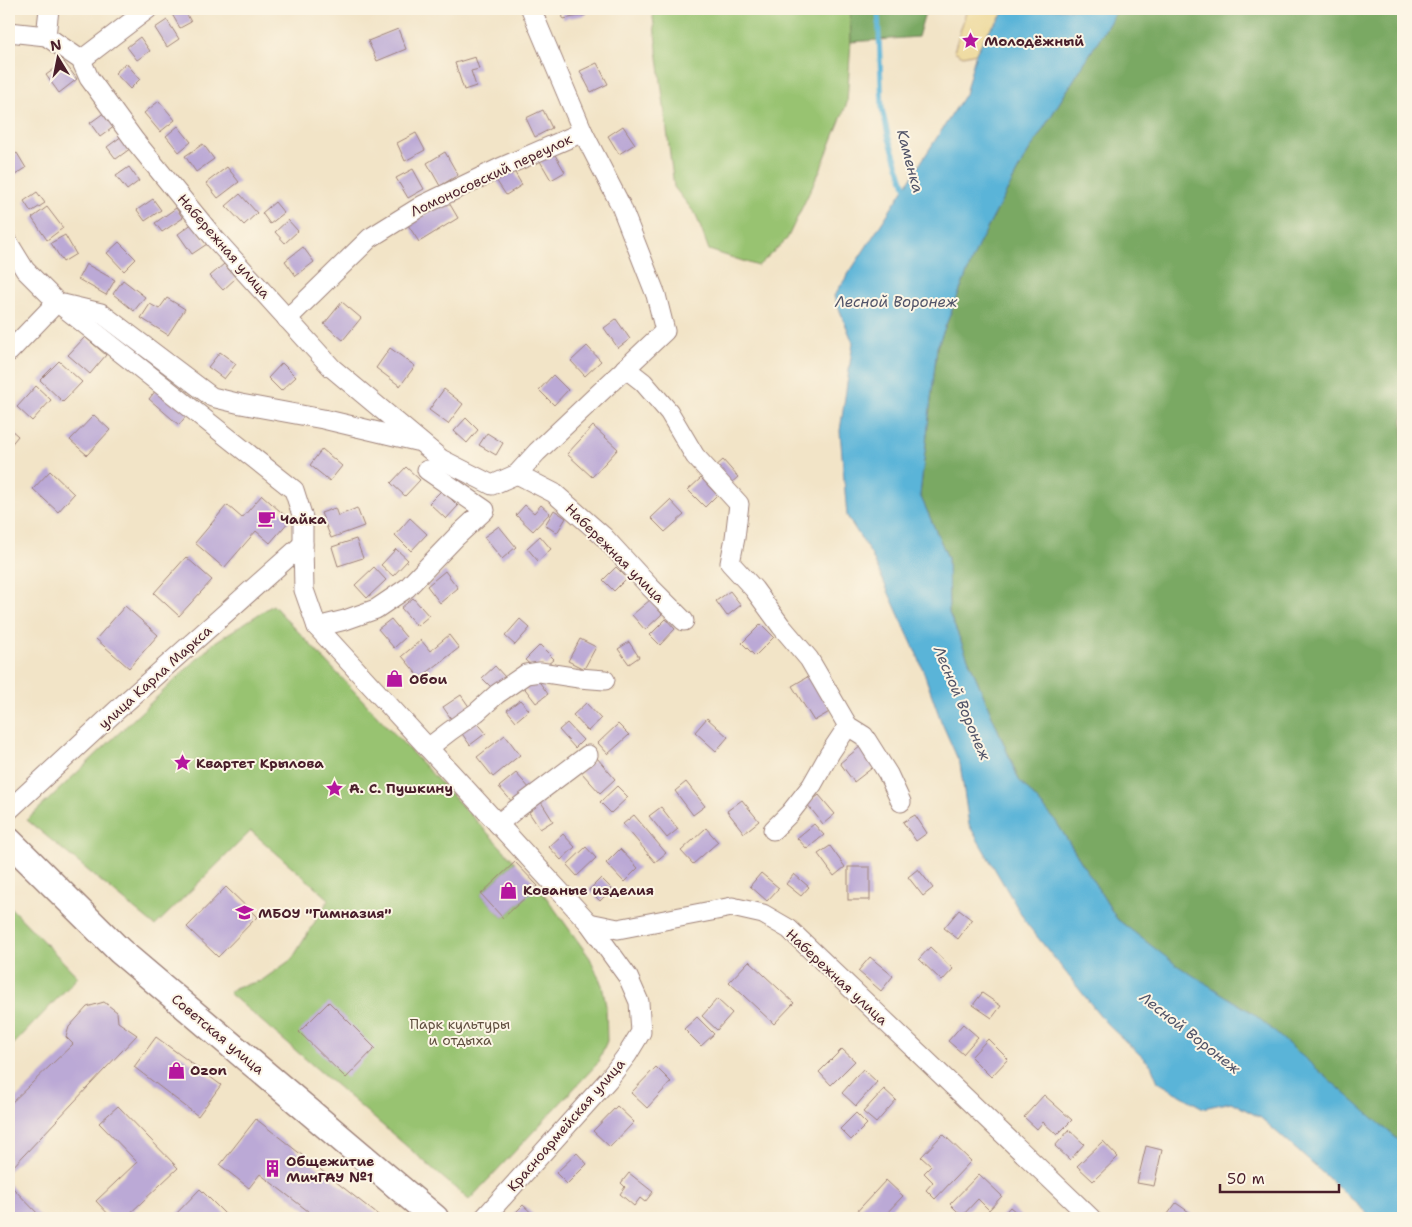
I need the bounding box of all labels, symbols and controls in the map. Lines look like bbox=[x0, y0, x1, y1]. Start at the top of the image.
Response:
place icon: Молодёжный bbox=[960, 31, 980, 51]
north arrow bbox=[32, 32, 82, 82]
place label: Молодёжный bbox=[984, 32, 1084, 50]
text: N bbox=[49, 35, 63, 55]
water label: Каменка bbox=[892, 127, 928, 195]
street label: Ломоносовский переулок bbox=[407, 129, 575, 220]
street label: Набережная улица bbox=[174, 190, 275, 302]
water label: Лесной Воронеж bbox=[834, 292, 958, 312]
street label: Набережная улица bbox=[562, 500, 669, 607]
cafe icon: Чайка bbox=[256, 509, 276, 529]
place label: Чайка bbox=[280, 510, 327, 528]
street label: улица Карла Маркса bbox=[95, 621, 216, 733]
water label: Лесной Воронеж bbox=[929, 642, 995, 764]
shop icon: Обои bbox=[385, 669, 405, 689]
place label: Обои bbox=[409, 670, 447, 688]
place icon: Квартет Крылова bbox=[172, 753, 192, 773]
place label: Квартет Крылова bbox=[196, 754, 324, 772]
place icon: А. С. Пушкину bbox=[325, 778, 345, 798]
place label: А. С. Пушкину bbox=[349, 779, 453, 797]
shop icon: Кованые изделия bbox=[499, 880, 519, 900]
place label: Кованые изделия bbox=[523, 881, 654, 899]
school or university icon: МБОУ "Гимназия" bbox=[234, 903, 254, 923]
place label: МБОУ "Гимназия" bbox=[258, 904, 391, 922]
street label: Набережная улица bbox=[782, 925, 892, 1029]
water label: Лесной Воронеж bbox=[1135, 987, 1245, 1079]
street label: Советская улица bbox=[168, 990, 268, 1078]
park label: Парк культуры и отдыха bbox=[410, 1015, 510, 1049]
street label: Красноармейская улица bbox=[503, 1055, 629, 1195]
shop icon: Ozon bbox=[166, 1060, 186, 1080]
place label: Ozon bbox=[190, 1061, 227, 1079]
place label: Общежитие МичГАУ №1 bbox=[286, 1152, 375, 1186]
building icon: Общежитие МичГАУ №1 bbox=[262, 1159, 282, 1179]
scale bar bbox=[1220, 1162, 1338, 1194]
text: 50 m bbox=[1227, 1169, 1265, 1189]

